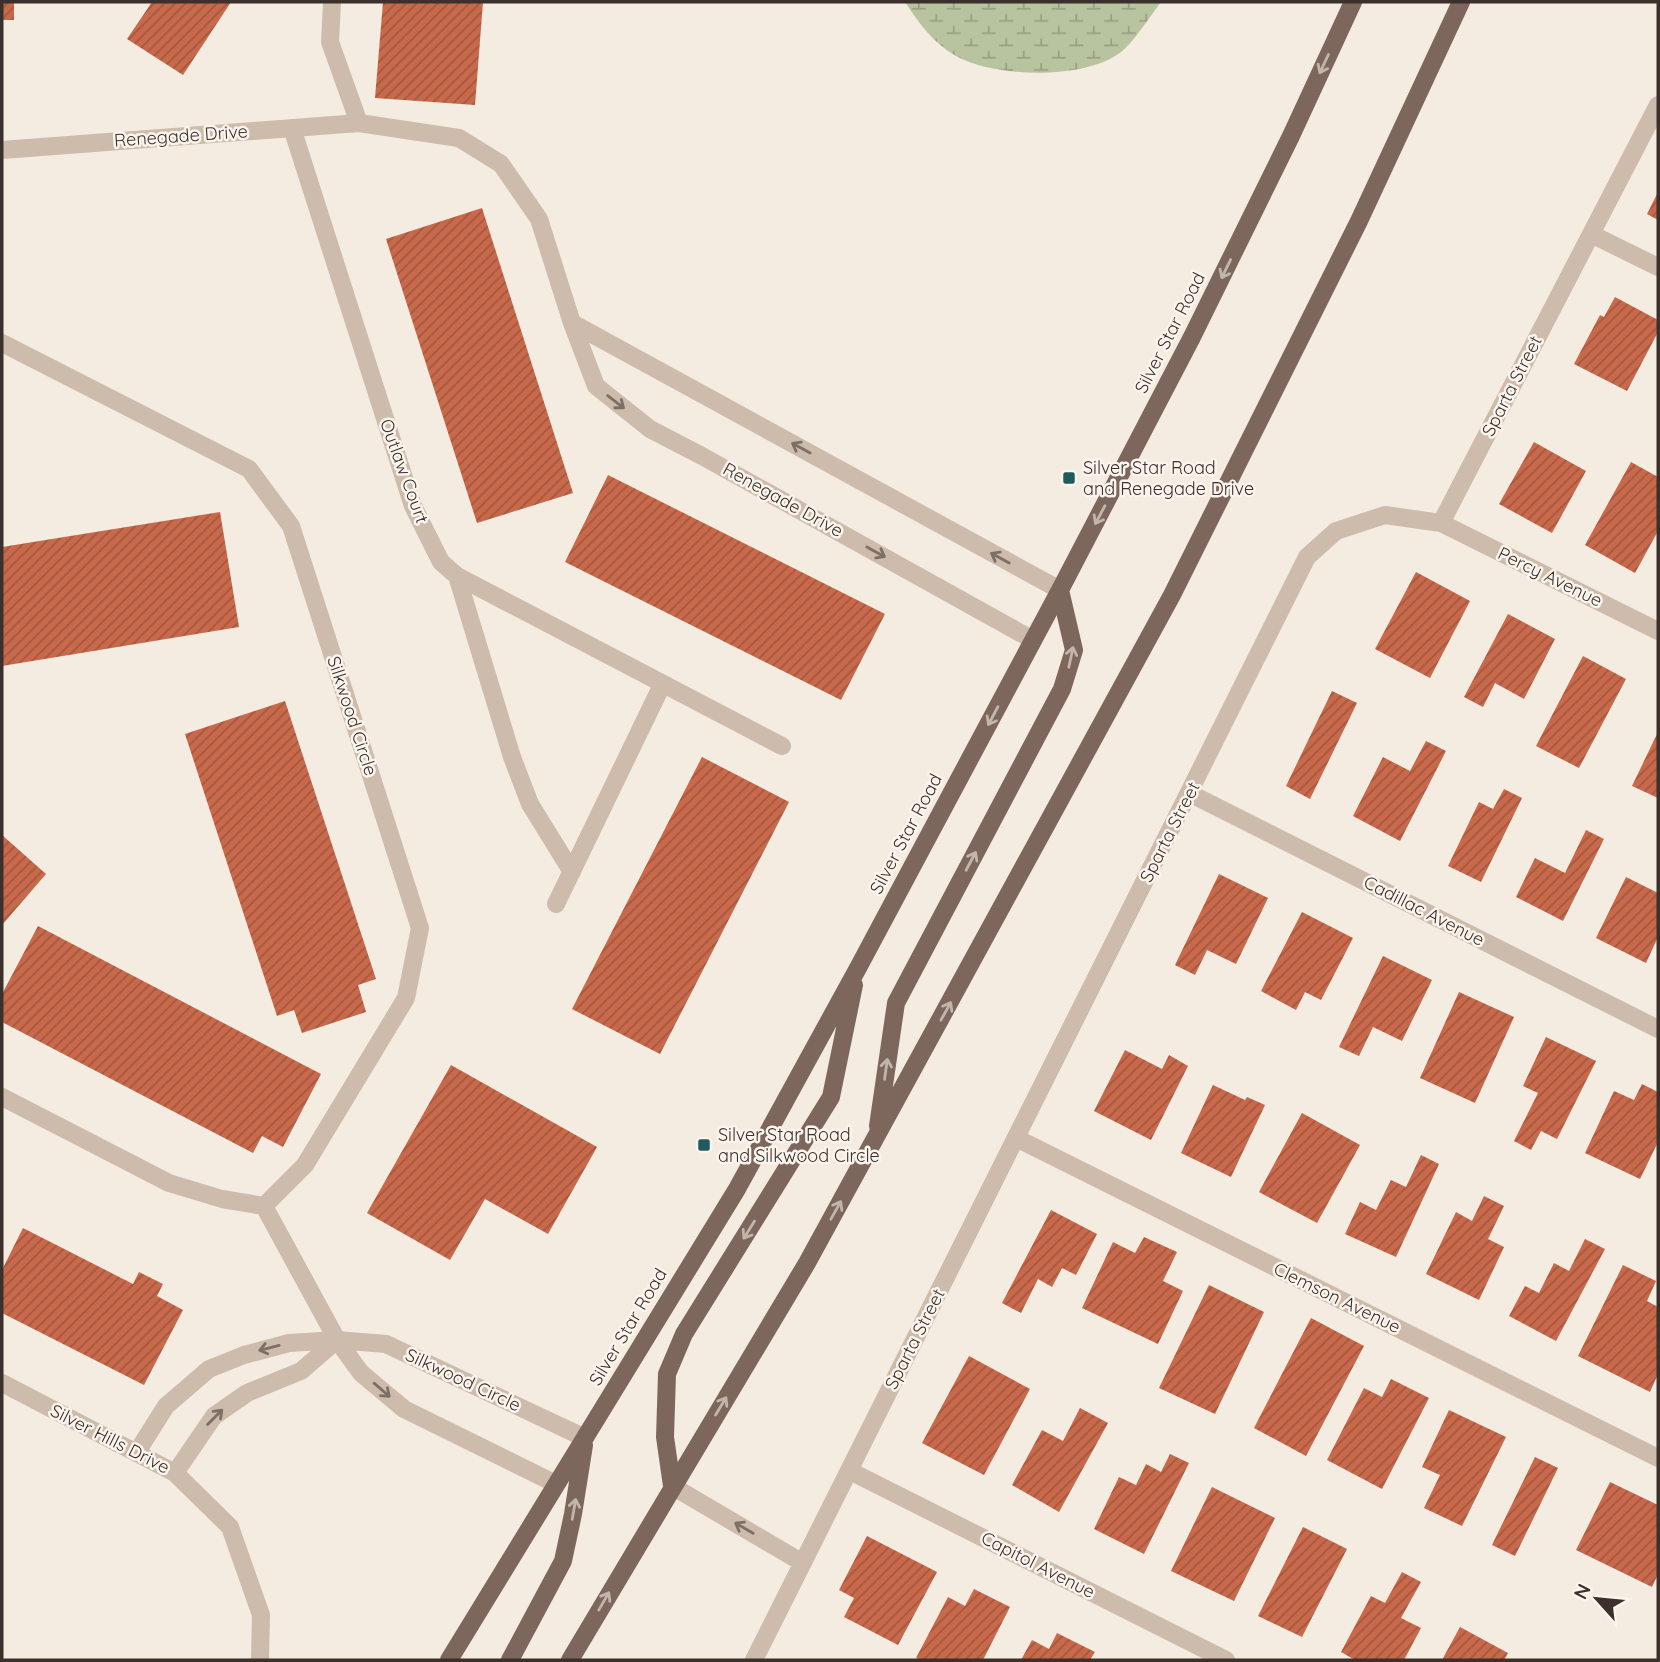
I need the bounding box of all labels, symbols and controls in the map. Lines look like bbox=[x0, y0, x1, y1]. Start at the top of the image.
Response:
one-way arrow bbox=[1317, 53, 1331, 74]
street label: Renegade Drive bbox=[113, 119, 249, 152]
one-way arrow bbox=[1218, 258, 1232, 279]
street label: Silver Star Road bbox=[1129, 268, 1210, 397]
street label: Sparta Street bbox=[1476, 332, 1547, 440]
one-way arrow bbox=[606, 394, 624, 409]
street label: Outlaw Court bbox=[375, 415, 434, 526]
one-way arrow bbox=[791, 441, 811, 455]
place label: Silver Star Road and Renegade Drive bbox=[1083, 456, 1254, 500]
street label: Renegade Drive bbox=[719, 457, 847, 542]
marker: Silver Star Road and Renegade Drive bbox=[1061, 470, 1077, 486]
one-way arrow bbox=[1092, 504, 1106, 525]
street label: Percy Avenue bbox=[1494, 541, 1606, 612]
one-way arrow bbox=[865, 545, 885, 559]
one-way arrow bbox=[990, 550, 1011, 564]
one-way arrow bbox=[1065, 647, 1078, 669]
street label: Silkwood Circle bbox=[322, 653, 383, 779]
one-way arrow bbox=[986, 705, 1000, 725]
street label: Silver Star Road bbox=[864, 770, 947, 898]
street label: Sparta Street bbox=[1134, 778, 1205, 886]
one-way arrow bbox=[964, 851, 978, 871]
street label: Cadillac Avenue bbox=[1360, 870, 1488, 951]
one-way arrow bbox=[939, 1001, 953, 1021]
one-way arrow bbox=[880, 1058, 893, 1081]
place label: Silver Star Road and Silkwood Circle bbox=[718, 1123, 880, 1167]
marker: Silver Star Road and Silkwood Circle bbox=[696, 1137, 712, 1153]
one-way arrow bbox=[830, 1200, 843, 1221]
one-way arrow bbox=[741, 1220, 755, 1240]
street label: Clemson Avenue bbox=[1270, 1257, 1405, 1338]
street label: Silver Star Road bbox=[584, 1264, 672, 1390]
street label: Sparta Street bbox=[879, 1285, 950, 1393]
one-way arrow bbox=[258, 1343, 280, 1356]
street label: Silkwood Circle bbox=[402, 1343, 524, 1416]
one-way arrow bbox=[373, 1382, 391, 1398]
one-way arrow bbox=[714, 1396, 728, 1416]
street label: Silver Hills Drive bbox=[47, 1399, 174, 1479]
one-way arrow bbox=[207, 1409, 224, 1426]
one-way arrow bbox=[568, 1498, 581, 1520]
one-way arrow bbox=[735, 1521, 755, 1535]
street label: Capitol Avenue bbox=[977, 1526, 1099, 1603]
north arrow bbox=[1562, 1564, 1632, 1634]
text: N bbox=[1568, 1580, 1596, 1603]
one-way arrow bbox=[598, 1592, 612, 1612]

